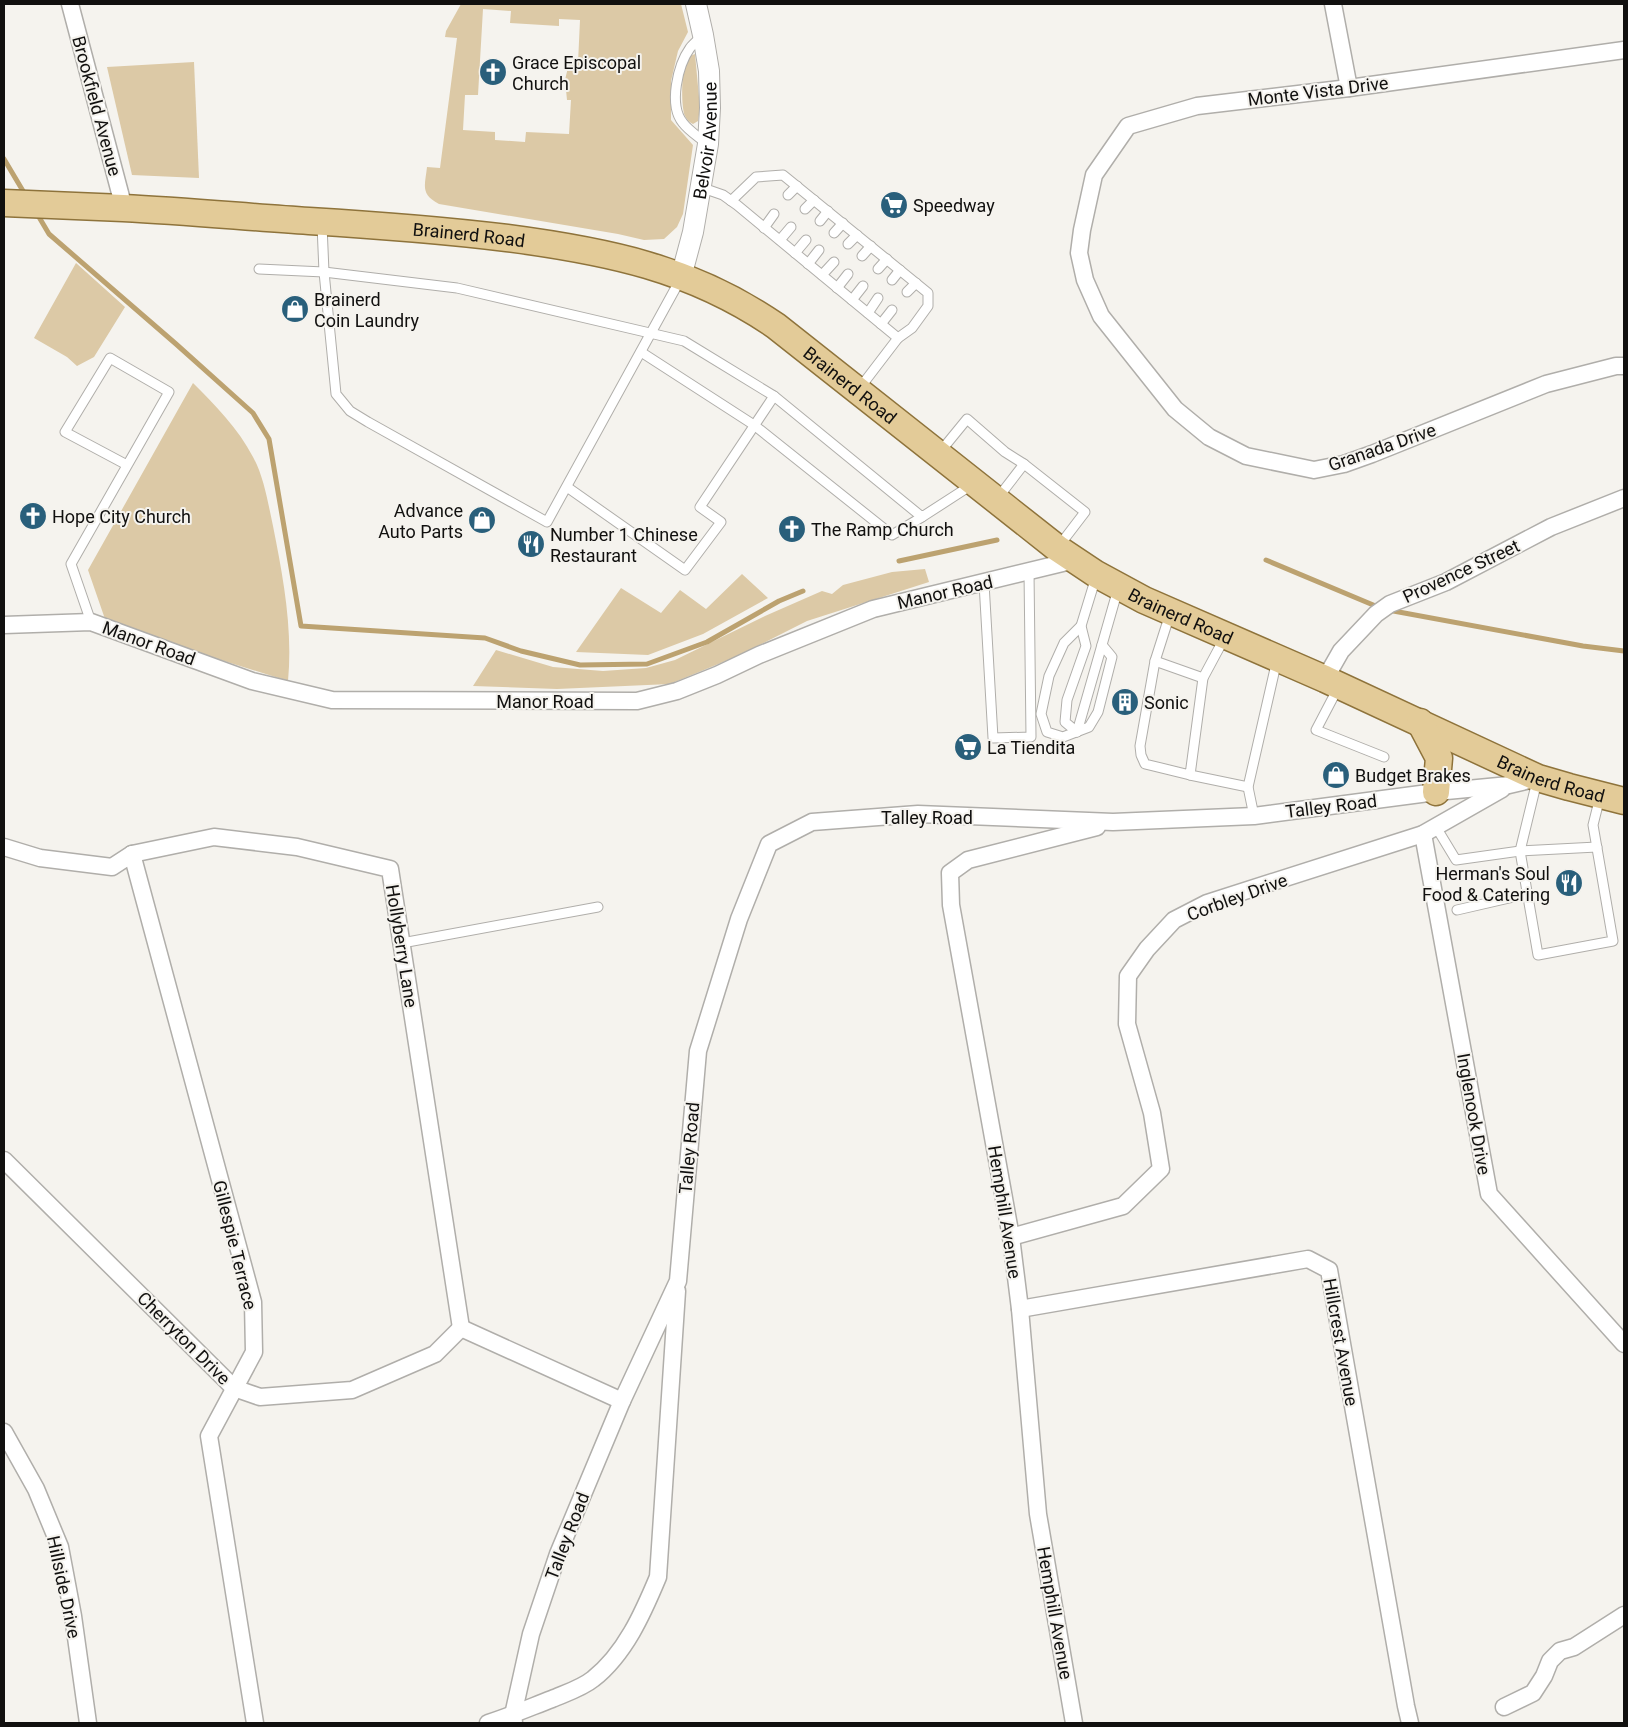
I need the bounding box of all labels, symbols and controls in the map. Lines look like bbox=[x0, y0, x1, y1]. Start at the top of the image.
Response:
street label: Brookfield Avenue bbox=[68, 34, 126, 178]
place label: Grace Episcopal Church bbox=[512, 52, 641, 94]
church icon: Grace Episcopal Church bbox=[478, 57, 508, 87]
street label: Monte Vista Drive bbox=[1246, 72, 1390, 110]
street label: Belvoir Avenue bbox=[688, 82, 721, 201]
supermarket icon: Speedway bbox=[879, 190, 909, 220]
place label: Speedway bbox=[913, 195, 995, 216]
street label: Brainerd Road bbox=[412, 218, 526, 251]
place label: Brainerd Coin Laundry bbox=[314, 289, 420, 331]
shop icon: Brainerd Coin Laundry bbox=[280, 294, 310, 324]
street label: Brainerd Road bbox=[800, 342, 901, 428]
street label: Granada Drive bbox=[1325, 419, 1439, 475]
place label: Advance Auto Parts bbox=[378, 500, 463, 542]
church icon: Hope City Church bbox=[18, 501, 48, 531]
shop icon: Advance Auto Parts bbox=[467, 505, 497, 535]
place label: Hope City Church bbox=[52, 506, 191, 527]
church icon: The Ramp Church bbox=[777, 514, 807, 544]
place label: The Ramp Church bbox=[811, 519, 954, 540]
place label: Number 1 Chinese Restaurant bbox=[550, 524, 698, 566]
restaurant icon: Number 1 Chinese Restaurant bbox=[516, 529, 546, 559]
street label: Provence Street bbox=[1399, 535, 1523, 607]
street label: Manor Road bbox=[895, 571, 995, 613]
street label: Brainerd Road bbox=[1125, 583, 1237, 648]
street label: Manor Road bbox=[100, 616, 198, 670]
building icon: Sonic bbox=[1110, 687, 1140, 717]
street label: Manor Road bbox=[496, 691, 594, 712]
place label: Sonic bbox=[1144, 692, 1189, 713]
supermarket icon: La Tiendita bbox=[953, 732, 983, 762]
place label: La Tiendita bbox=[987, 737, 1075, 758]
street label: Brainerd Road bbox=[1494, 750, 1607, 806]
shop icon: Budget Brakes bbox=[1321, 760, 1351, 790]
place label: Budget Brakes bbox=[1355, 765, 1471, 786]
street label: Talley Road bbox=[1284, 790, 1378, 822]
street label: Talley Road bbox=[881, 807, 973, 828]
place label: Herman's Soul Food & Catering bbox=[1422, 863, 1550, 905]
restaurant icon: Herman's Soul Food & Catering bbox=[1554, 868, 1584, 898]
street label: Corbley Drive bbox=[1184, 869, 1290, 925]
street label: Hollyberry Lane bbox=[382, 883, 422, 1009]
street label: Inglenook Drive bbox=[1453, 1051, 1495, 1177]
street label: Talley Road bbox=[675, 1101, 703, 1195]
street label: Hemphill Avenue bbox=[984, 1144, 1026, 1280]
street label: Gillespie Terrace bbox=[209, 1178, 261, 1312]
street label: Hillcrest Avenue bbox=[1319, 1276, 1363, 1408]
street label: Cherryton Drive bbox=[133, 1287, 235, 1389]
street label: Talley Road bbox=[541, 1489, 593, 1583]
street label: Hillside Drive bbox=[43, 1534, 85, 1640]
street label: Hemphill Avenue bbox=[1033, 1545, 1077, 1681]

